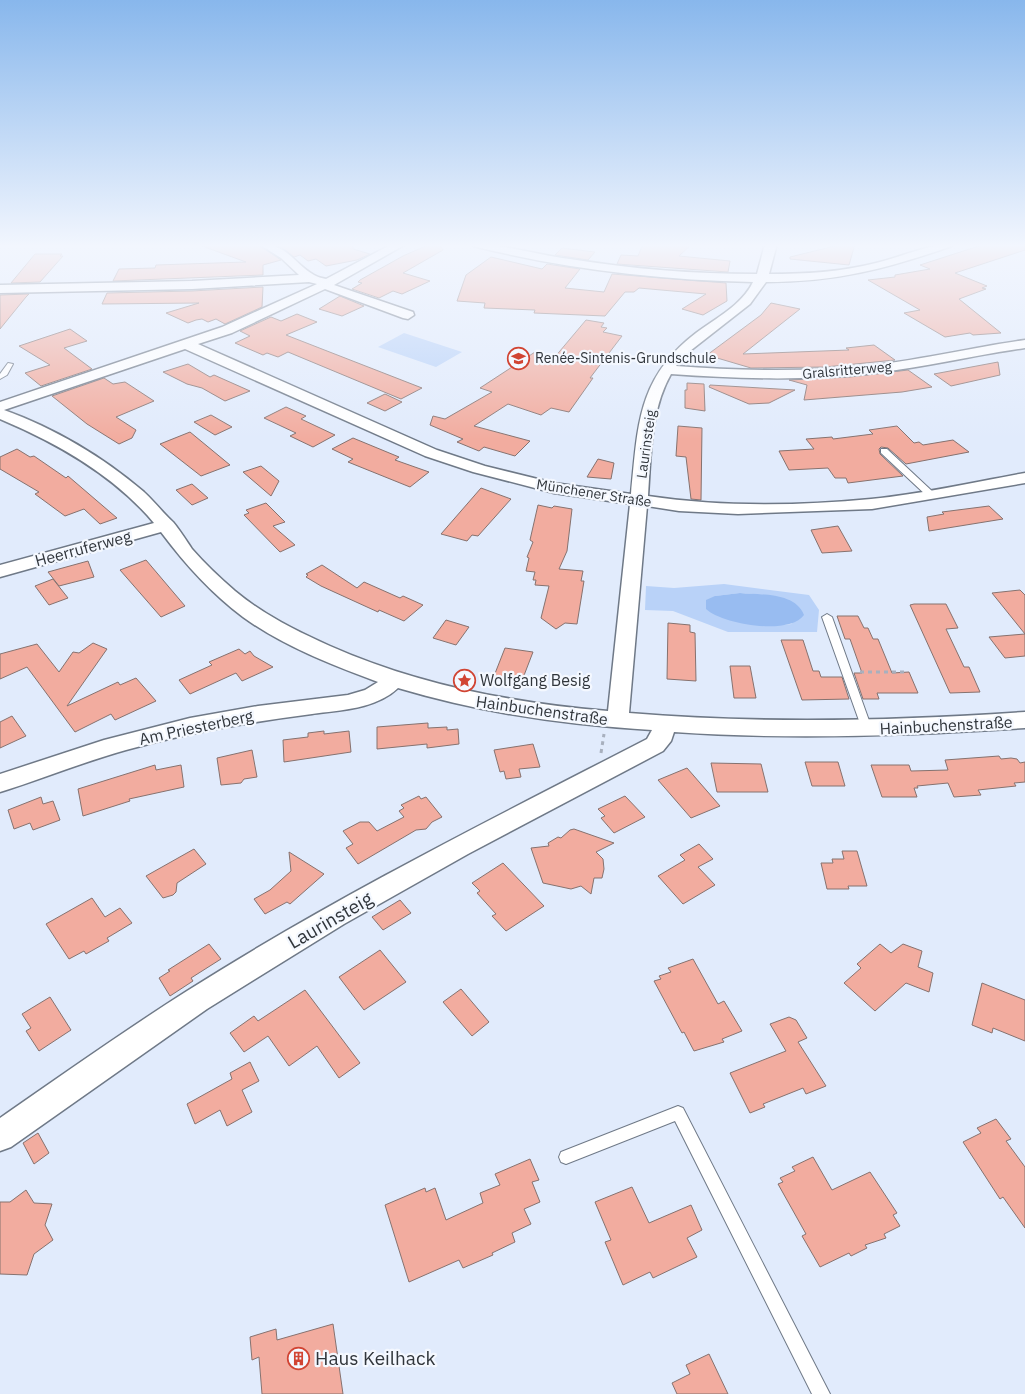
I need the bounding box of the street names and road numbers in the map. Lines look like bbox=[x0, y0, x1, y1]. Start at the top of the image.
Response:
street label: Gralsritterweg bbox=[801, 357, 893, 383]
street label: Laurinsteig bbox=[632, 408, 660, 480]
street label: Münchener Straße bbox=[535, 475, 653, 511]
street label: Heerruferweg bbox=[33, 525, 134, 570]
street label: Hainbuchenstraße bbox=[475, 691, 609, 729]
street label: Am Priesterberg bbox=[137, 705, 255, 749]
street label: Hainbuchenstraße bbox=[879, 712, 1013, 738]
street label: Laurinsteig bbox=[283, 886, 377, 954]

